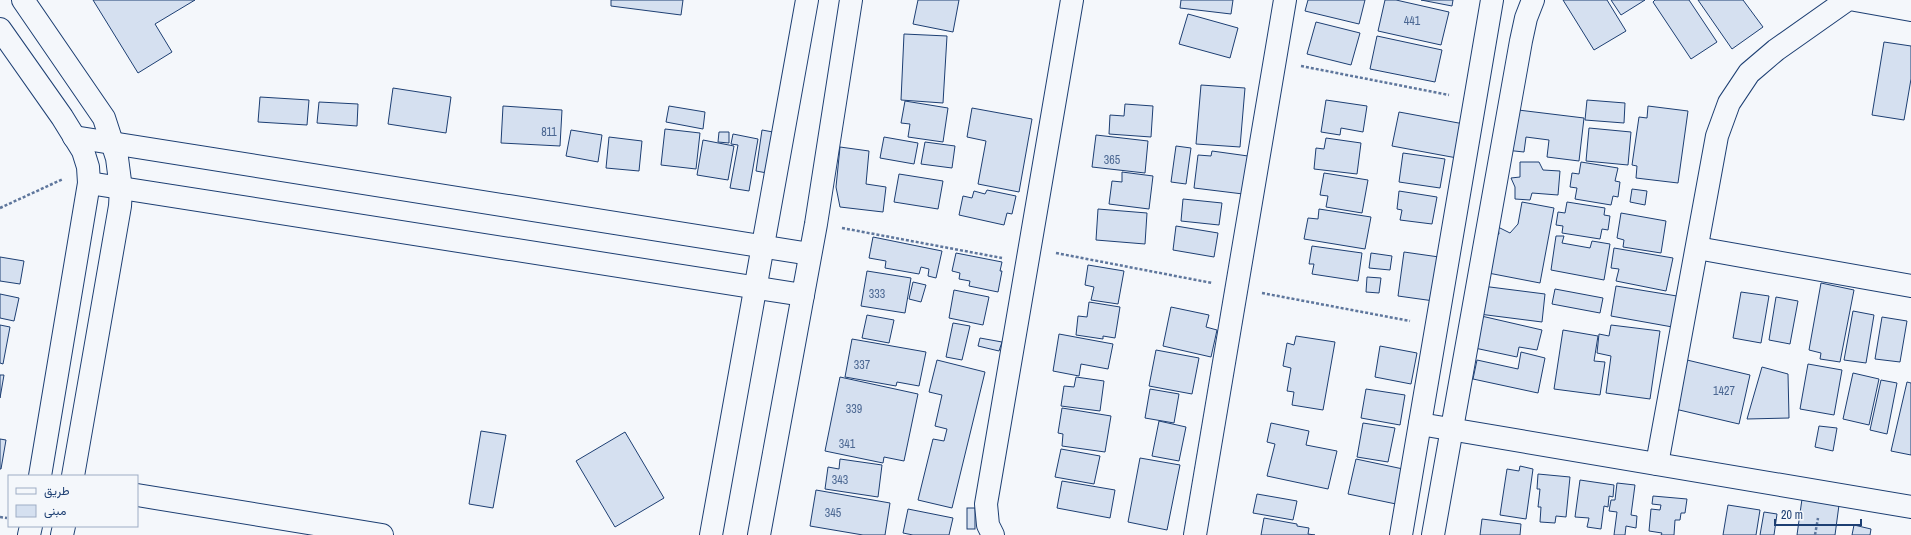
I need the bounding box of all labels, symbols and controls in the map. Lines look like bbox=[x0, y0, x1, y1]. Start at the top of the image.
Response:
house number: 441 bbox=[1404, 13, 1421, 29]
house number: 811 bbox=[541, 124, 557, 140]
house number: 365 bbox=[1104, 152, 1121, 168]
house number: 333 bbox=[869, 286, 885, 302]
house number: 337 bbox=[854, 357, 871, 373]
house number: 1427 bbox=[1713, 383, 1735, 399]
house number: 339 bbox=[846, 401, 862, 417]
house number: 341 bbox=[839, 436, 856, 452]
house number: 343 bbox=[832, 472, 848, 488]
legend bbox=[8, 475, 138, 527]
text: طريق bbox=[44, 483, 70, 499]
scale bar bbox=[1775, 501, 1861, 527]
text: مبنى bbox=[44, 503, 66, 519]
house number: 345 bbox=[825, 505, 842, 521]
text: 20 m bbox=[1781, 507, 1803, 523]

